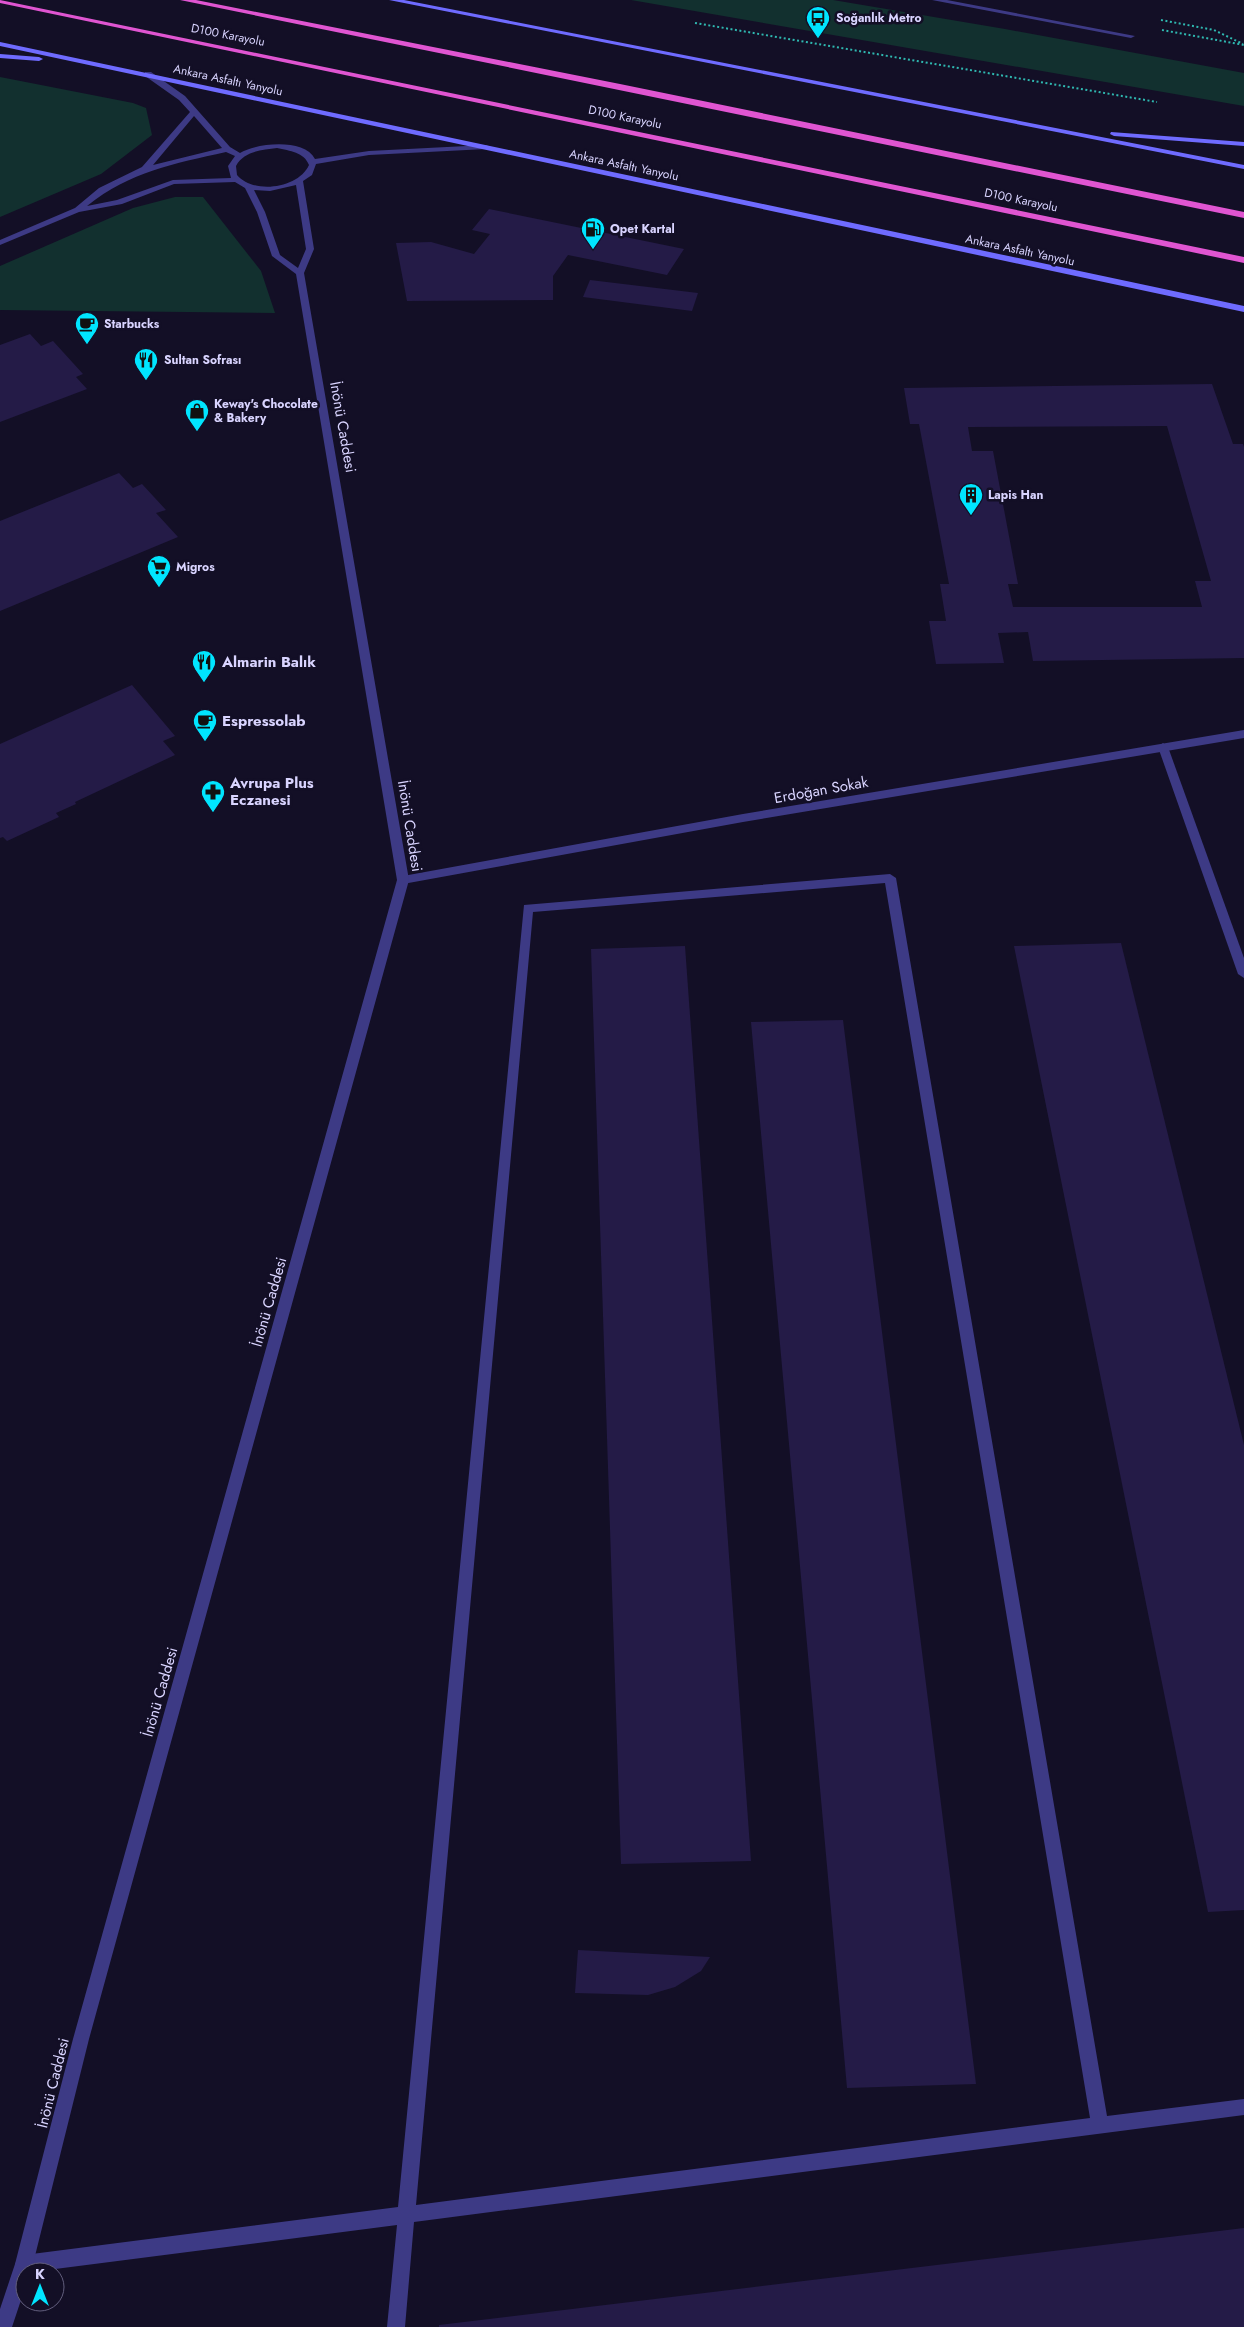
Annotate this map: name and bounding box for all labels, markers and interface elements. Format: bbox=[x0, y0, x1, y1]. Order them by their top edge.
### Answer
bus stop icon: Soğanlık Metro bbox=[805, 5, 831, 39]
place label: Soğanlık Metro bbox=[836, 9, 922, 27]
street label: D100 Karayolu bbox=[190, 19, 266, 51]
street label: Ankara Asfaltı Yanyolu bbox=[172, 60, 284, 100]
street label: D100 Karayolu bbox=[587, 100, 663, 134]
street label: Ankara Asfaltı Yanyolu bbox=[568, 145, 680, 185]
street label: D100 Karayolu bbox=[983, 183, 1059, 217]
fuel station icon: Opet Kartal bbox=[580, 216, 606, 250]
place label: Opet Kartal bbox=[610, 220, 675, 238]
street label: Ankara Asfaltı Yanyolu bbox=[964, 230, 1076, 270]
cafe icon: Starbucks bbox=[74, 311, 100, 345]
place label: Starbucks bbox=[104, 315, 160, 333]
restaurant icon: Sultan Sofrası bbox=[133, 347, 159, 381]
place label: Sultan Sofrası bbox=[164, 351, 241, 369]
street label: İnönü Caddesi bbox=[324, 380, 362, 474]
place label: Keway's Chocolate & Bakery bbox=[214, 395, 318, 427]
shop icon: Keway's Chocolate & Bakery bbox=[184, 398, 210, 432]
building icon: Lapis Han bbox=[958, 482, 984, 516]
place label: Lapis Han bbox=[988, 486, 1043, 504]
supermarket icon: Migros bbox=[146, 554, 172, 588]
place label: Migros bbox=[176, 558, 215, 576]
restaurant icon: Almarin Balık bbox=[191, 649, 217, 683]
place label: Almarin Balık bbox=[221, 651, 316, 673]
cafe icon: Espressolab bbox=[192, 708, 218, 742]
place label: Espressolab bbox=[222, 710, 306, 732]
street label: Erdoğan Sokak bbox=[772, 771, 870, 809]
place label: Avrupa Plus Eczanesi bbox=[229, 772, 314, 811]
pharmacy icon: Avrupa Plus Eczanesi bbox=[200, 779, 226, 813]
street label: İnönü Caddesi bbox=[392, 779, 428, 873]
street label: İnönü Caddesi bbox=[246, 1255, 292, 1349]
street label: İnönü Caddesi bbox=[137, 1645, 183, 1739]
street label: İnönü Caddesi bbox=[31, 2036, 75, 2130]
north arrow bbox=[15, 2262, 65, 2312]
text: K bbox=[35, 2264, 45, 2284]

